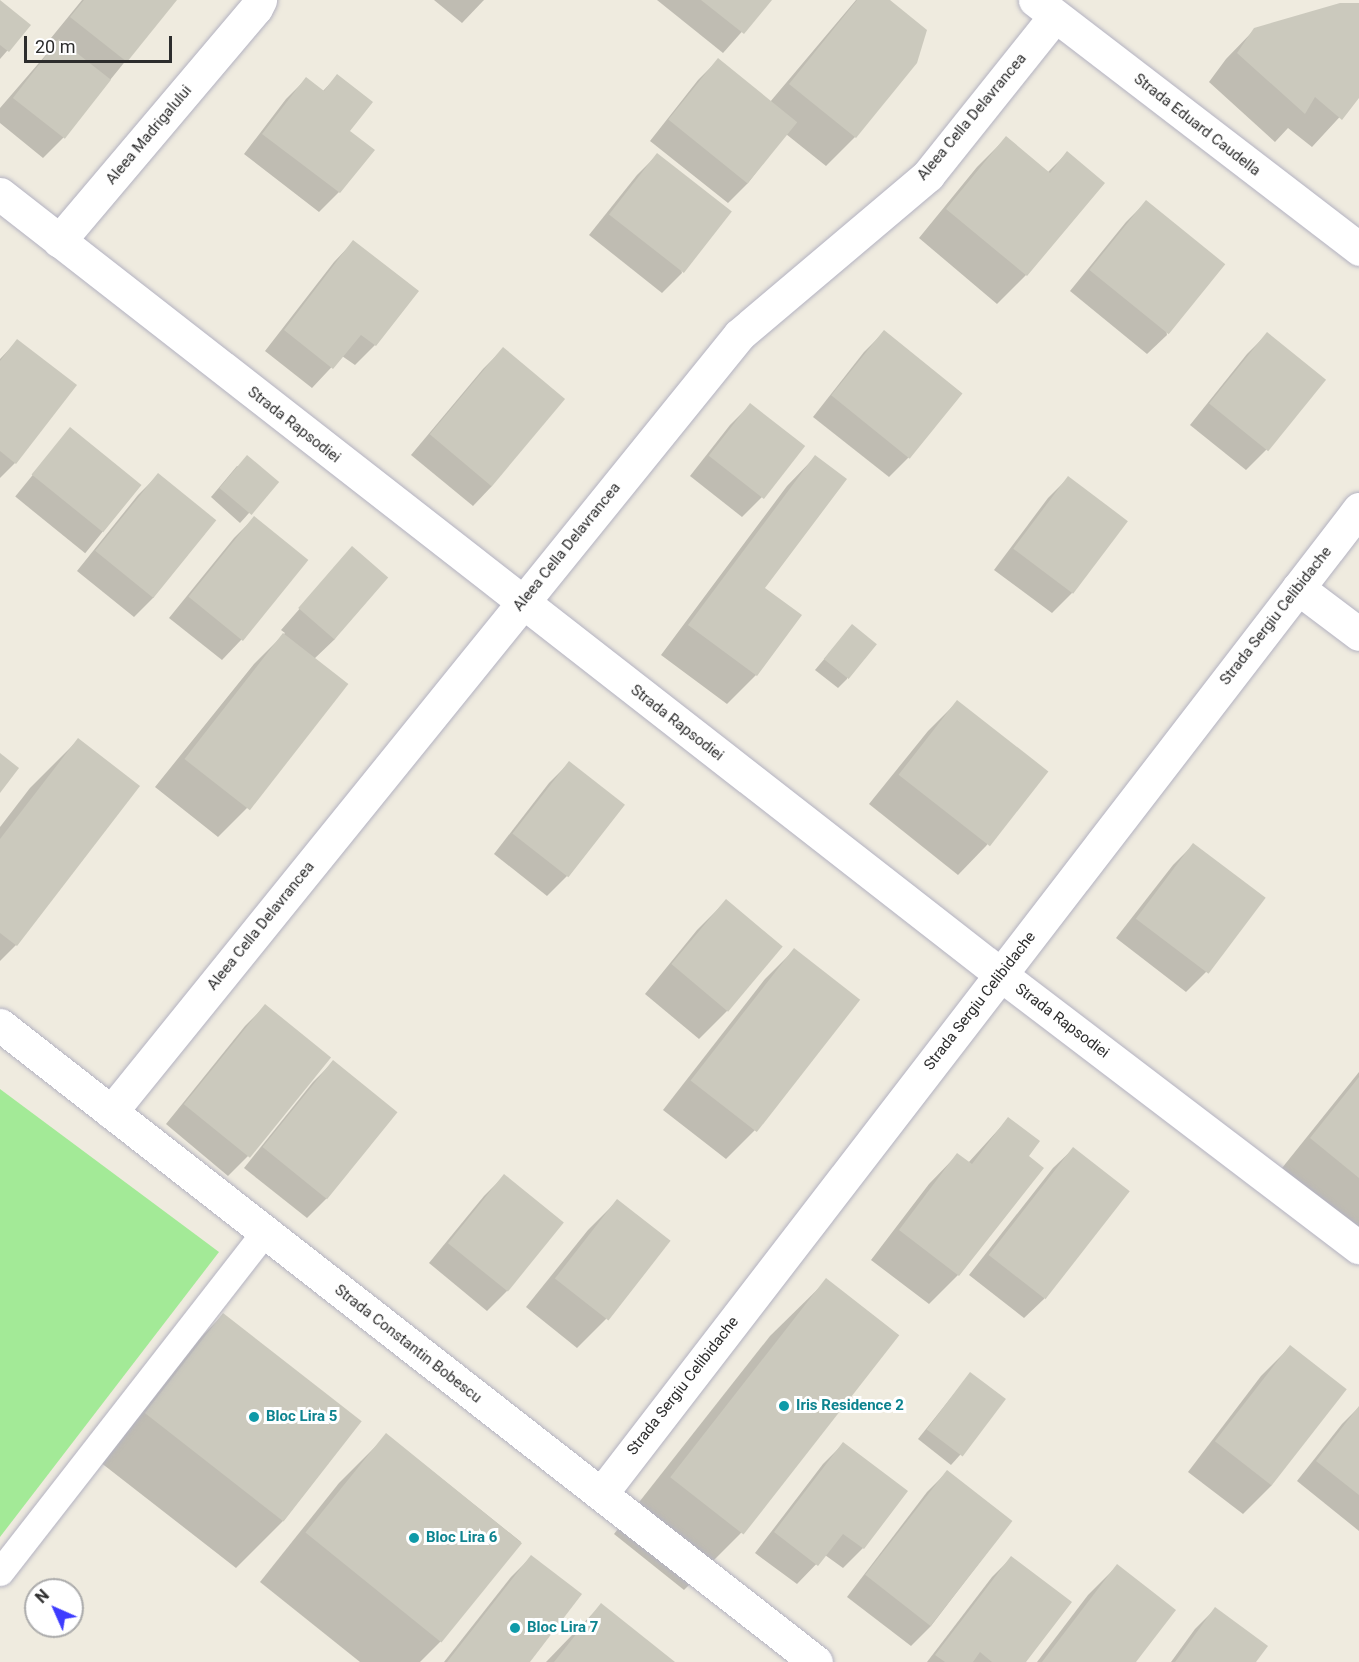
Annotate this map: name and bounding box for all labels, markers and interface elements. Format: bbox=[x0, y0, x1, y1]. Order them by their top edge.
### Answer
scale bar bbox=[27, 24, 176, 62]
text: 20 m bbox=[35, 36, 75, 57]
street label: Aleea Cella Delavrancea bbox=[914, 50, 1030, 184]
street label: Strada Eduard Caudella bbox=[1130, 70, 1264, 180]
street label: Aleea Madrigalului bbox=[102, 82, 196, 188]
street label: Strada Rapsodiei bbox=[244, 383, 344, 467]
street label: Aleea Cella Delavrancea bbox=[510, 479, 624, 615]
street label: Strada Sergiu Celibidache bbox=[1216, 543, 1336, 689]
street label: Strada Rapsodiei bbox=[627, 681, 727, 765]
street label: Aleea Cella Delavrancea bbox=[204, 858, 318, 994]
street label: Strada Sergiu Celibidache bbox=[920, 928, 1040, 1074]
street label: Strada Rapsodiei bbox=[1011, 980, 1113, 1062]
street label: Strada Constantin Bobescu bbox=[331, 1281, 485, 1407]
street label: Strada Sergiu Celibidache bbox=[623, 1313, 743, 1459]
place label: Iris Residence 2 bbox=[796, 1397, 904, 1415]
marker: Iris Residence 2 bbox=[777, 1399, 791, 1413]
place label: Bloc Lira 5 bbox=[266, 1408, 337, 1426]
marker: Bloc Lira 5 bbox=[247, 1410, 261, 1424]
place label: Bloc Lira 6 bbox=[426, 1529, 497, 1547]
marker: Bloc Lira 6 bbox=[407, 1531, 421, 1545]
north arrow bbox=[24, 1578, 84, 1638]
text: N bbox=[32, 1586, 53, 1607]
place label: Bloc Lira 7 bbox=[527, 1619, 598, 1637]
marker: Bloc Lira 7 bbox=[508, 1621, 522, 1635]

